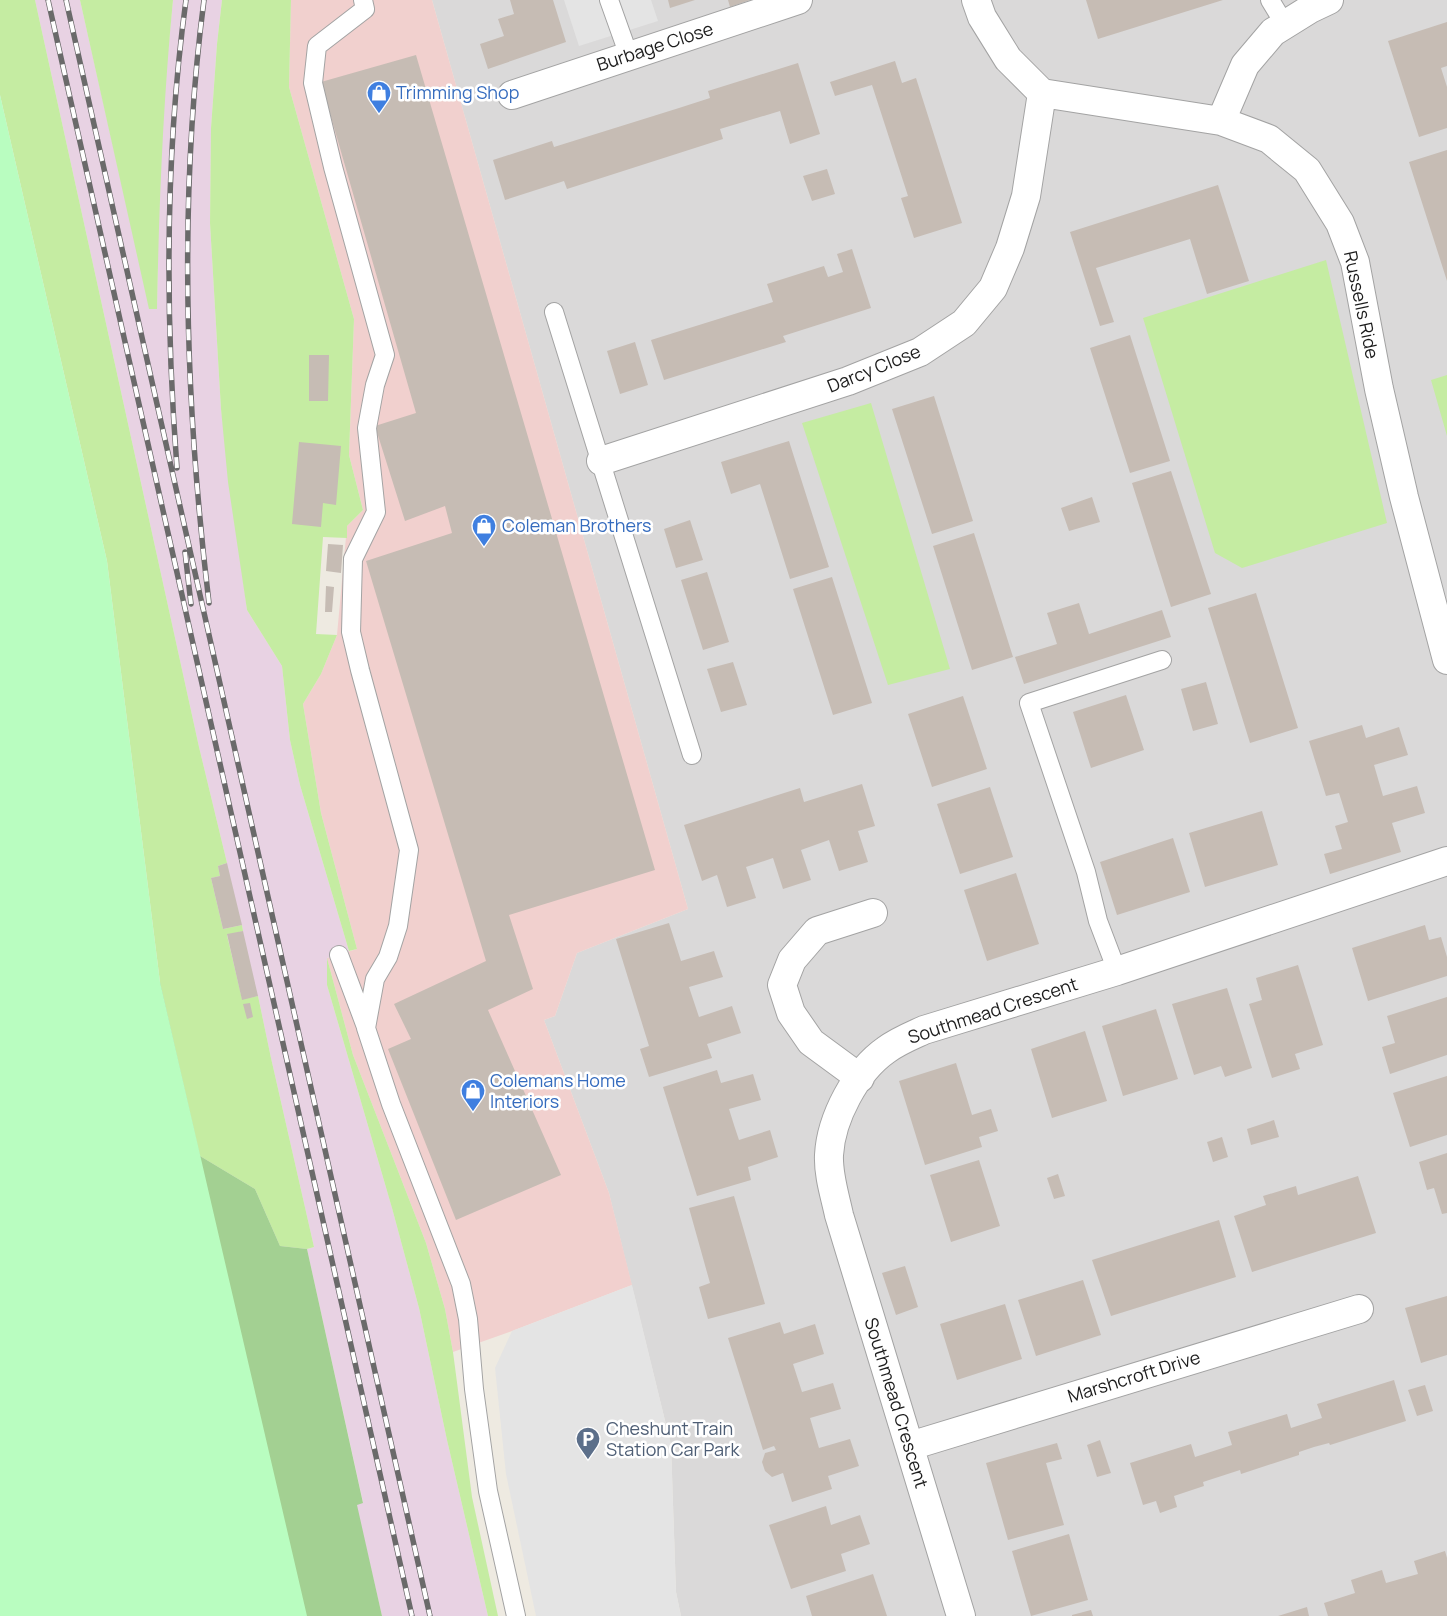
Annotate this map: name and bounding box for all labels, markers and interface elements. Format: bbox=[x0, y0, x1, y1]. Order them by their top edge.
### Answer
street label: Burbage Close bbox=[593, 16, 716, 76]
shop icon: Trimming Shop bbox=[366, 80, 392, 114]
place label: Trimming Shop bbox=[396, 80, 519, 104]
street label: Russells Ride bbox=[1339, 249, 1385, 361]
street label: Darcy Close bbox=[823, 338, 924, 398]
shop icon: Coleman Brothers bbox=[471, 513, 497, 547]
place label: Coleman Brothers bbox=[502, 513, 652, 537]
street label: Southmead Crescent bbox=[905, 971, 1081, 1049]
place label: Colemans Home Interiors bbox=[490, 1068, 626, 1113]
shop icon: Colemans Home Interiors bbox=[460, 1078, 486, 1112]
street label: Southmead Crescent bbox=[860, 1314, 934, 1491]
street label: Marshcroft Drive bbox=[1064, 1344, 1203, 1408]
place label: Cheshunt Train Station Car Park bbox=[606, 1416, 741, 1461]
parking icon: Cheshunt Train Station Car Park bbox=[575, 1426, 601, 1460]

